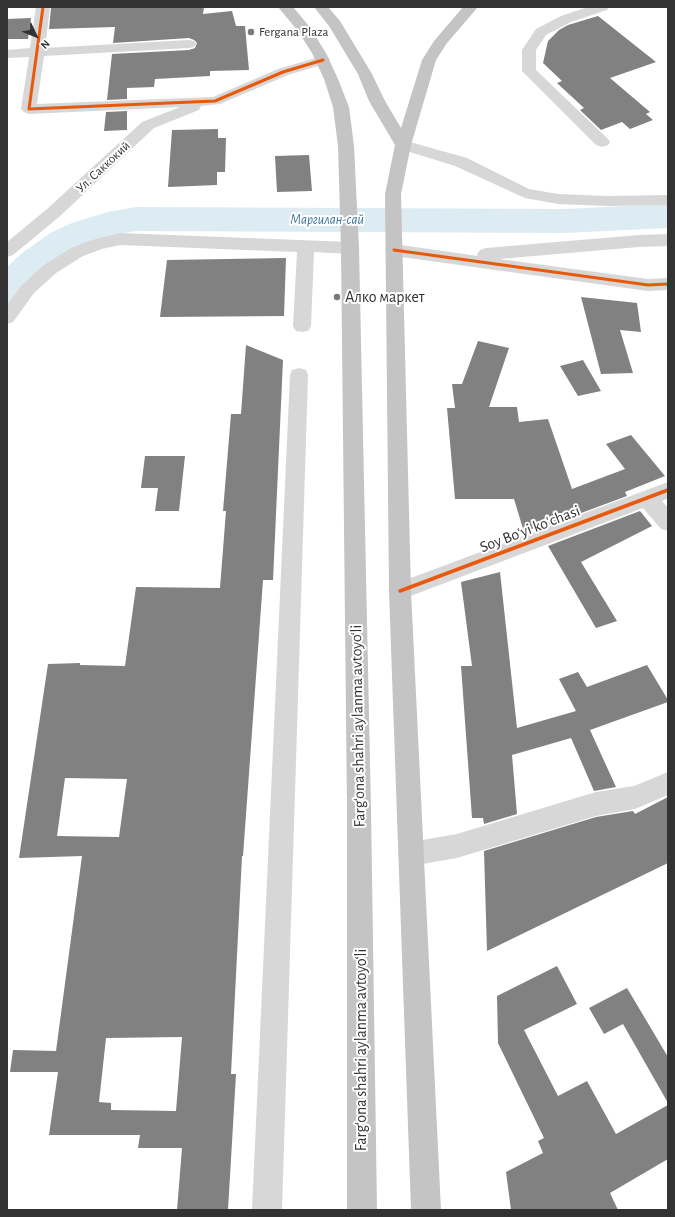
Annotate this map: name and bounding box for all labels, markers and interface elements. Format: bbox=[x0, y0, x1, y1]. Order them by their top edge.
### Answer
north arrow bbox=[16, 16, 56, 56]
place label: Fergana Plaza bbox=[259, 24, 329, 40]
marker: Fergana Plaza bbox=[246, 27, 256, 37]
text: N bbox=[39, 38, 52, 51]
street label: Ул. Саккокий bbox=[73, 138, 133, 196]
water label: Маргилан-сай bbox=[290, 212, 364, 228]
place label: Алко маркет bbox=[345, 287, 425, 307]
marker: Алко маркет bbox=[332, 292, 342, 302]
street label: Soy Boʻyi koʻchasi bbox=[477, 501, 583, 557]
street label: Farg‘ona shahri aylanma avtoyo‘li bbox=[347, 625, 369, 827]
street label: Farg‘ona shahri aylanma avtoyo‘li bbox=[351, 949, 371, 1151]

